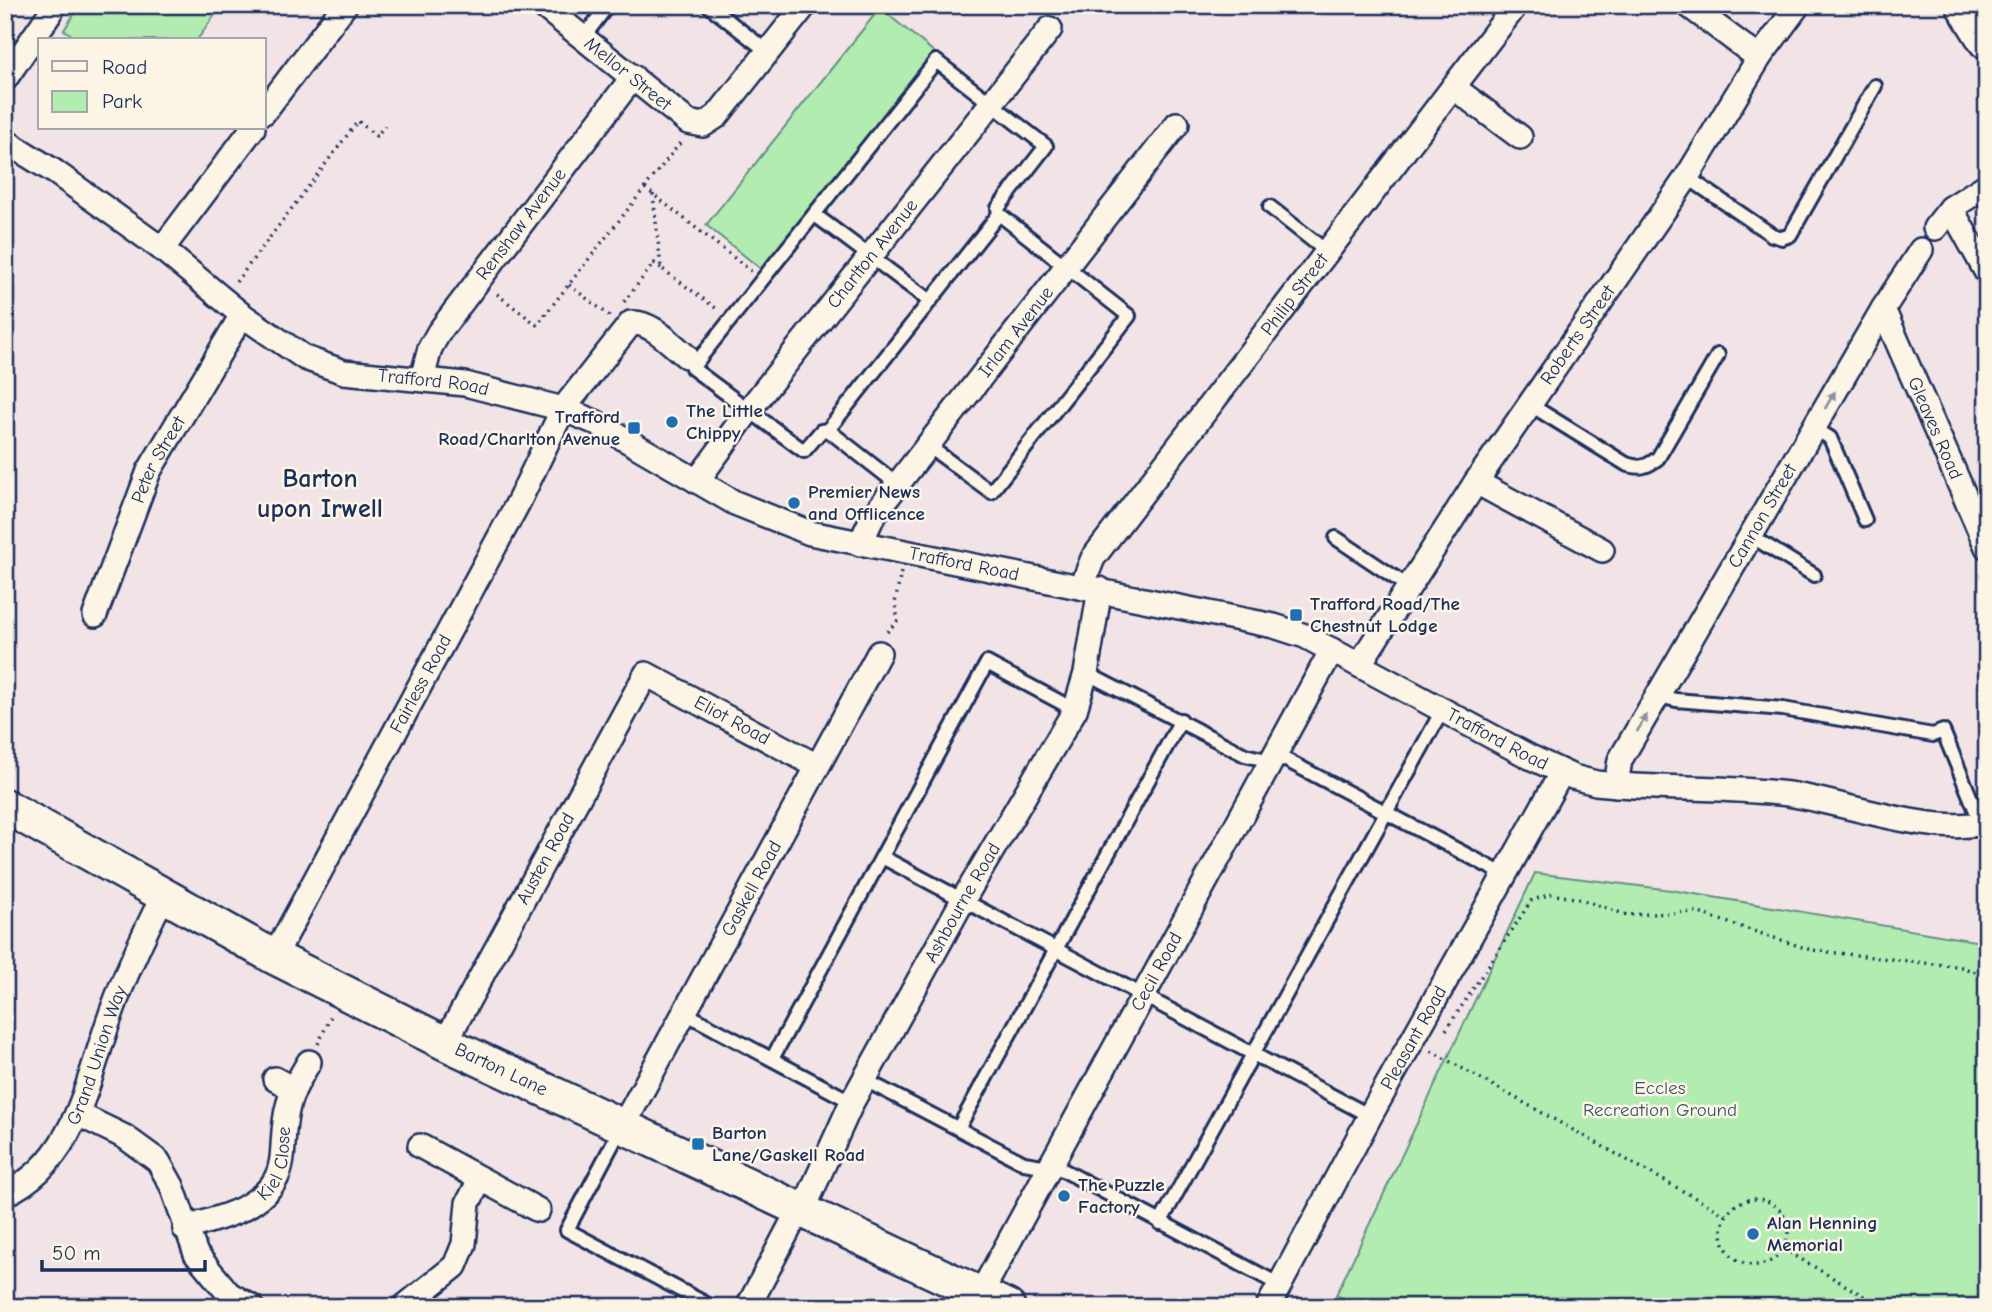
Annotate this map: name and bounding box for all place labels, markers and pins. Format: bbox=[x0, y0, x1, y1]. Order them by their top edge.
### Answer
place label: The Little Chippy bbox=[686, 400, 763, 444]
place label: Trafford Road/Charlton Avenue bbox=[438, 406, 620, 450]
marker: The Little Chippy bbox=[664, 414, 680, 430]
marker: Trafford Road/Charlton Avenue bbox=[626, 420, 642, 436]
place label: Premier News and Offlicence bbox=[808, 481, 925, 525]
marker: Premier News and Offlicence bbox=[786, 495, 802, 511]
place label: Trafford Road/The Chestnut Lodge bbox=[1310, 593, 1460, 637]
marker: Trafford Road/The Chestnut Lodge bbox=[1288, 607, 1304, 623]
place label: Barton Lane/Gaskell Road bbox=[712, 1122, 865, 1166]
marker: Barton Lane/Gaskell Road bbox=[690, 1136, 706, 1152]
place label: The Puzzle Factory bbox=[1078, 1174, 1165, 1218]
marker: The Puzzle Factory bbox=[1056, 1188, 1072, 1204]
place label: Alan Henning Memorial bbox=[1767, 1212, 1878, 1256]
marker: Alan Henning Memorial bbox=[1745, 1226, 1761, 1242]

